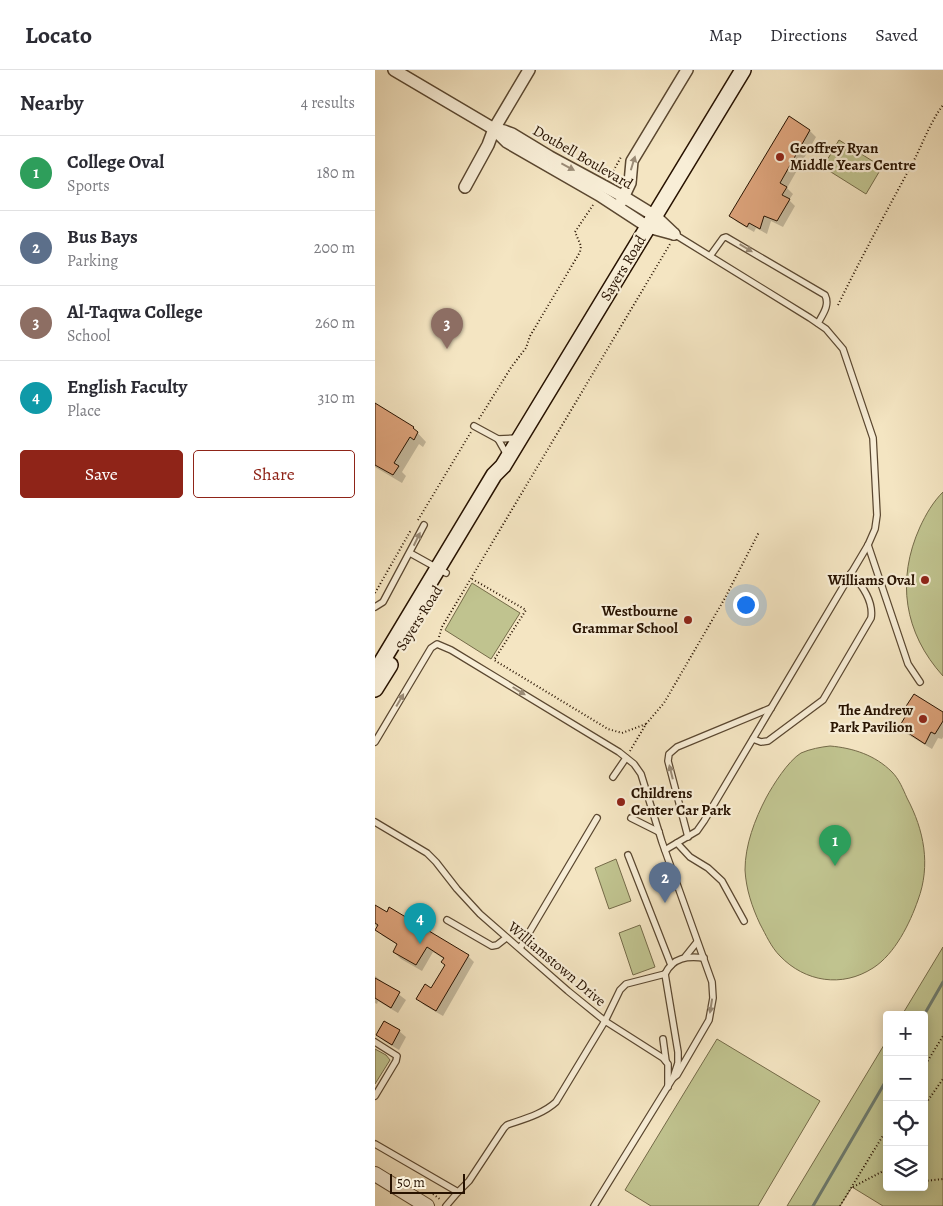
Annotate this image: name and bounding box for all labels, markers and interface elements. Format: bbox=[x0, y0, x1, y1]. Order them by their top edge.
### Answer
text: Locato bbox=[25, 19, 92, 51]
text: Map bbox=[709, 23, 742, 47]
text: Directions bbox=[770, 23, 847, 47]
text: Saved bbox=[875, 23, 918, 47]
text: Nearby bbox=[20, 89, 83, 117]
text: 4 results bbox=[301, 92, 355, 114]
street label: Doubell Boulevard bbox=[529, 120, 638, 194]
place label: Geoffrey Ryan Middle Years Centre bbox=[790, 138, 916, 175]
text: College Oval bbox=[67, 149, 164, 175]
marker: Geoffrey Ryan Middle Years Centre bbox=[774, 151, 786, 163]
one-way arrow bbox=[630, 155, 638, 170]
text: 1 bbox=[33, 162, 39, 184]
text: 180 m bbox=[317, 162, 355, 184]
one-way arrow bbox=[561, 163, 575, 171]
text: Sports bbox=[67, 175, 110, 197]
text: Bus Bays bbox=[67, 224, 138, 250]
street label: Sayers Road bbox=[595, 231, 651, 305]
text: 2 bbox=[32, 237, 40, 259]
text: 200 m bbox=[314, 237, 355, 259]
one-way arrow bbox=[740, 244, 753, 253]
text: Parking bbox=[67, 250, 118, 272]
text: Al-Taqwa College bbox=[67, 299, 203, 325]
pin: 3 bbox=[431, 308, 463, 349]
text: 3 bbox=[33, 312, 39, 334]
text: 260 m bbox=[315, 312, 355, 334]
text: School bbox=[67, 325, 110, 347]
text: English Faculty bbox=[67, 374, 187, 400]
text: 4 bbox=[32, 387, 40, 409]
text: 310 m bbox=[318, 387, 355, 409]
text: Place bbox=[67, 400, 101, 422]
button: Save bbox=[20, 450, 183, 498]
button: Share bbox=[193, 450, 355, 498]
one-way arrow bbox=[413, 532, 421, 546]
place label: Williams Oval bbox=[827, 570, 915, 590]
marker: Williams Oval bbox=[919, 574, 931, 586]
street label: Sayers Road bbox=[391, 581, 447, 654]
your location bbox=[733, 592, 759, 618]
place label: Westbourne Grammar School bbox=[572, 601, 678, 638]
marker: Westbourne Grammar School bbox=[682, 614, 694, 626]
one-way arrow bbox=[512, 687, 525, 696]
one-way arrow bbox=[396, 693, 404, 708]
place label: The Andrew Park Pavilion bbox=[830, 700, 914, 737]
marker: The Andrew Park Pavilion bbox=[917, 713, 929, 725]
one-way arrow bbox=[667, 765, 675, 780]
place label: Childrens Center Car Park bbox=[631, 783, 731, 820]
marker: Childrens Center Car Park bbox=[615, 796, 627, 808]
pin: 1 bbox=[819, 825, 851, 866]
pin: 2 bbox=[649, 862, 681, 903]
pin: 4 bbox=[404, 903, 436, 944]
street label: Williamstown Drive bbox=[503, 916, 610, 1011]
one-way arrow bbox=[707, 998, 715, 1014]
map controls bbox=[883, 1011, 928, 1191]
button: + bbox=[883, 1011, 928, 1056]
button: − bbox=[883, 1056, 928, 1101]
button: locate bbox=[883, 1101, 928, 1146]
button: layers bbox=[883, 1146, 928, 1191]
scale bar bbox=[390, 1171, 465, 1194]
text: 50 m bbox=[397, 1173, 425, 1192]

